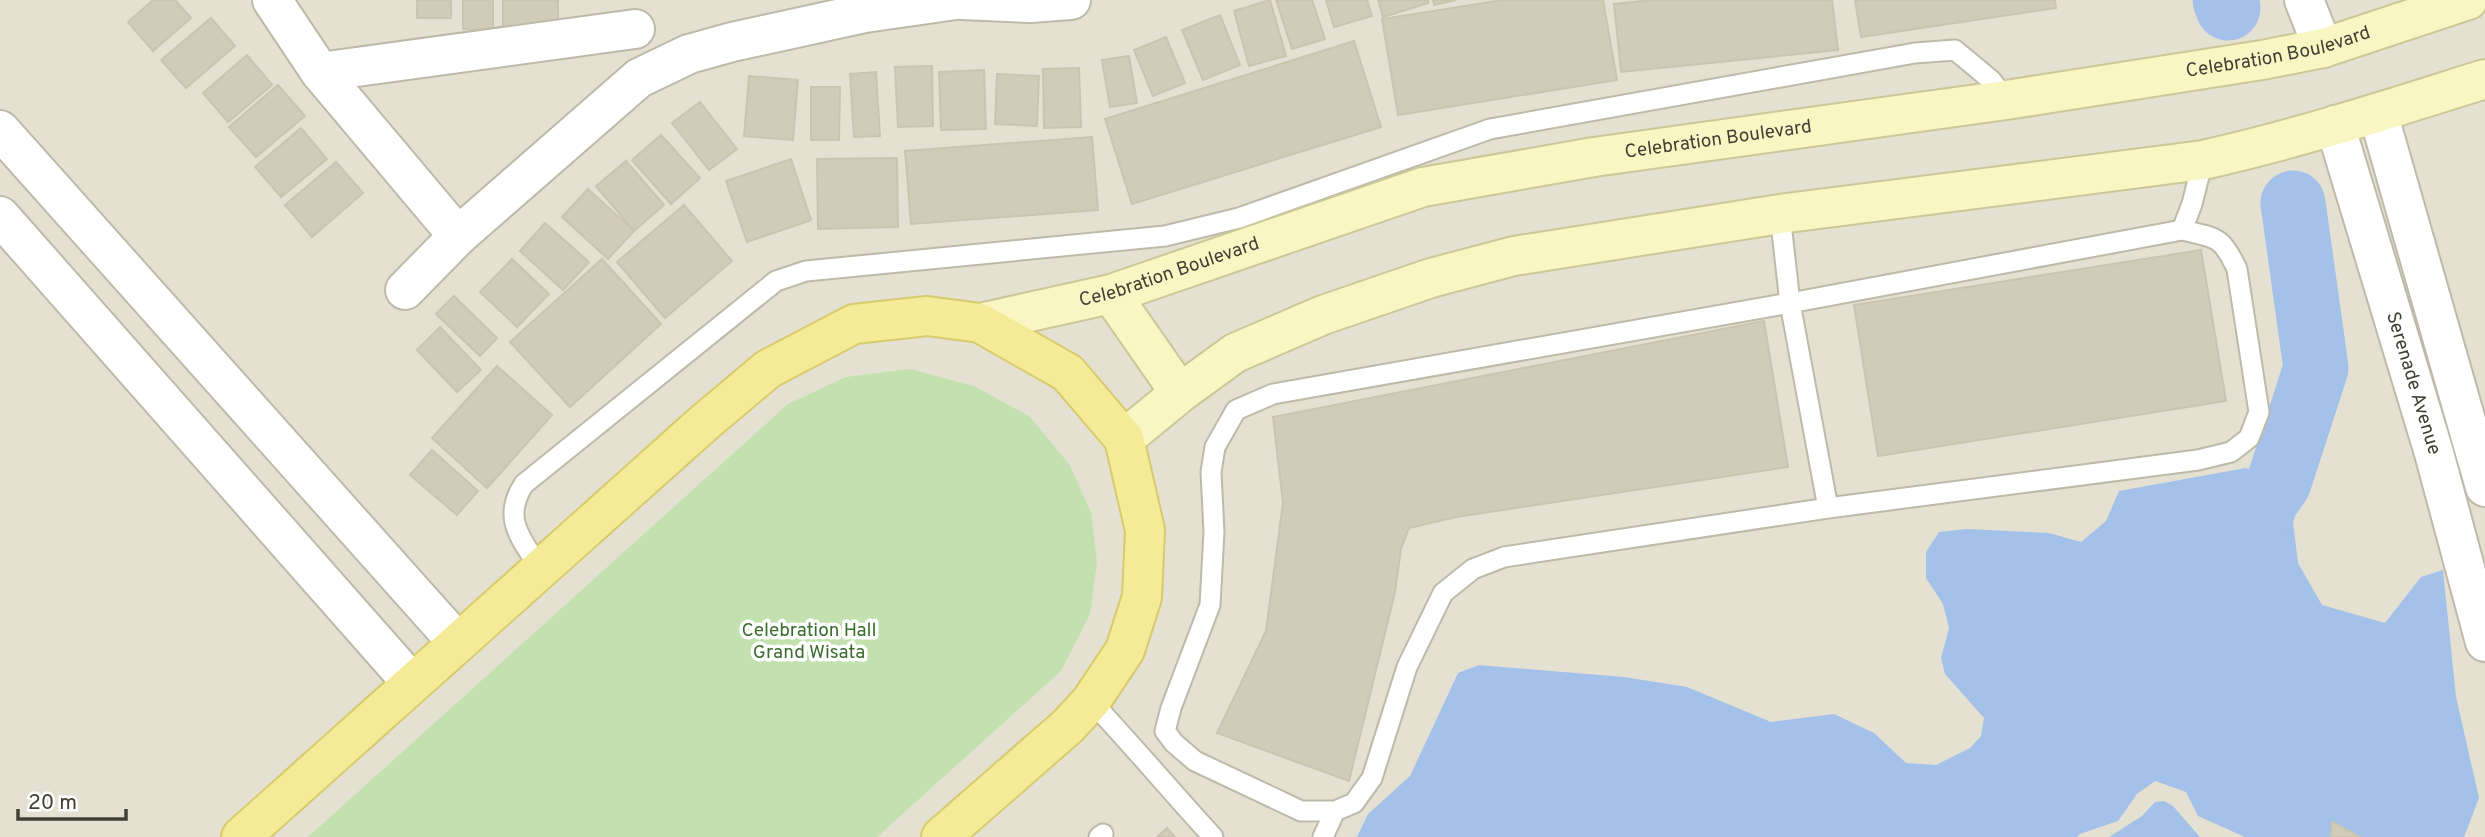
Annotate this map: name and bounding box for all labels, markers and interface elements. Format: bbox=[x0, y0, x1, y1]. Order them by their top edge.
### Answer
street label: Celebration Boulevard bbox=[2184, 21, 2374, 84]
street label: Celebration Boulevard bbox=[1623, 115, 1813, 165]
street label: Celebration Boulevard bbox=[1077, 232, 1263, 313]
street label: Serenade Avenue bbox=[2380, 309, 2446, 458]
park label: Celebration Hall Grand Wisata bbox=[741, 619, 877, 665]
scale bar bbox=[18, 778, 126, 822]
text: 20 m bbox=[28, 790, 77, 817]

